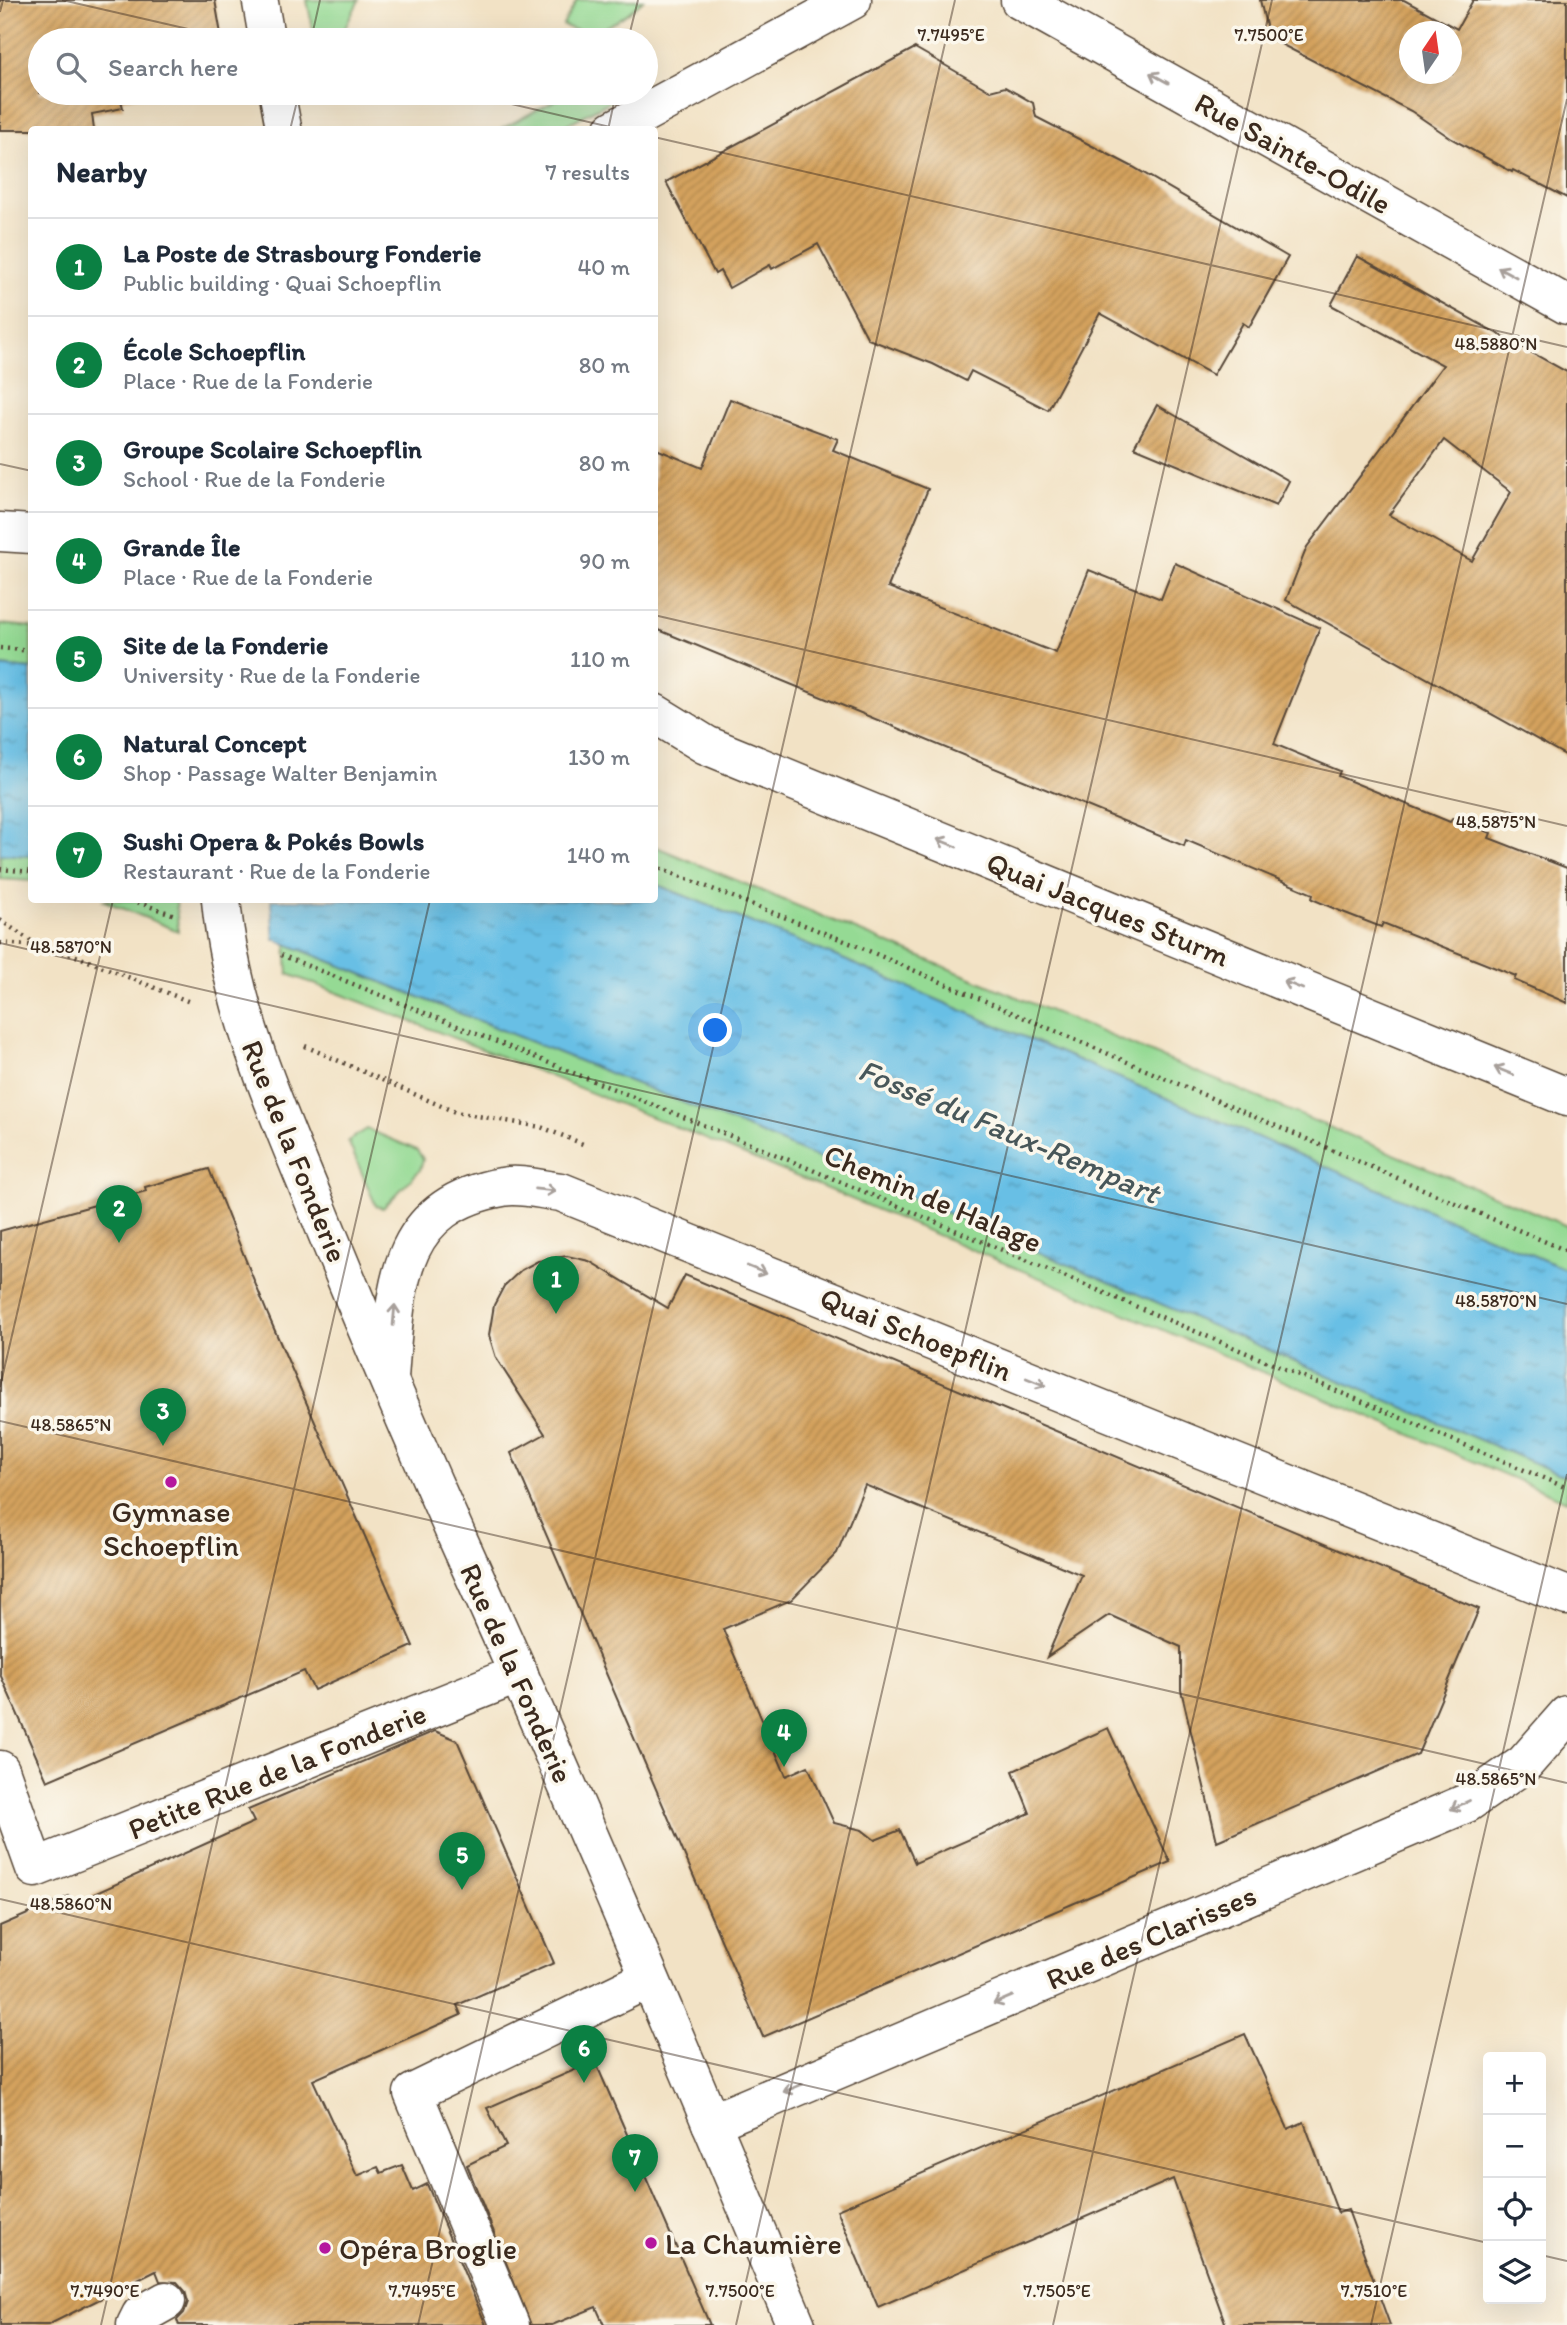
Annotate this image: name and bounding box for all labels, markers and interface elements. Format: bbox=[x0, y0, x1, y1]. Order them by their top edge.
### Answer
north arrow bbox=[1399, 21, 1462, 84]
text: 7.7495°E bbox=[917, 24, 985, 46]
text: 7.7500°E bbox=[1234, 24, 1304, 46]
search box bbox=[28, 28, 658, 105]
icon: search bbox=[52, 48, 90, 86]
text: Search here bbox=[108, 51, 238, 83]
one-way arrow bbox=[1149, 71, 1170, 84]
street label: Rue Sainte-Odile bbox=[1188, 84, 1398, 222]
text: Nearby bbox=[56, 153, 147, 190]
text: 7 results bbox=[545, 158, 630, 186]
text: La Poste de Strasbourg Fonderie bbox=[123, 237, 481, 269]
text: 1 bbox=[74, 253, 84, 281]
text: 40 m bbox=[577, 253, 630, 281]
one-way arrow bbox=[1498, 265, 1518, 279]
text: Public building · Quai Schoepflin bbox=[123, 269, 441, 297]
text: 48.5880°N bbox=[1455, 333, 1537, 355]
text: École Schoepflin bbox=[123, 335, 305, 367]
text: 2 bbox=[73, 351, 85, 379]
text: 80 m bbox=[579, 351, 630, 379]
text: Place · Rue de la Fonderie bbox=[123, 367, 373, 395]
text: Groupe Scolaire Schoepflin bbox=[123, 433, 422, 465]
text: 3 bbox=[73, 449, 85, 477]
text: 80 m bbox=[579, 449, 630, 477]
text: School · Rue de la Fonderie bbox=[123, 465, 385, 493]
text: Grande Île bbox=[123, 531, 241, 563]
text: 4 bbox=[72, 547, 86, 575]
text: 90 m bbox=[579, 547, 630, 575]
text: Place · Rue de la Fonderie bbox=[123, 563, 373, 591]
text: Site de la Fonderie bbox=[123, 629, 328, 661]
text: 5 bbox=[73, 645, 85, 673]
text: 110 m bbox=[570, 645, 630, 673]
text: University · Rue de la Fonderie bbox=[123, 661, 420, 689]
text: Natural Concept bbox=[123, 727, 307, 759]
text: 6 bbox=[73, 743, 85, 771]
text: 130 m bbox=[568, 743, 630, 771]
text: Shop · Passage Walter Benjamin bbox=[123, 759, 438, 787]
text: 48.5875°N bbox=[1456, 811, 1536, 833]
text: Sushi Opera & Pokés Bowls bbox=[123, 825, 424, 857]
one-way arrow bbox=[936, 836, 958, 849]
text: 7 bbox=[73, 841, 85, 869]
text: 140 m bbox=[567, 841, 630, 869]
street label: Quai Jacques Sturm bbox=[981, 843, 1235, 975]
text: Restaurant · Rue de la Fonderie bbox=[123, 857, 430, 885]
text: 48.5870°N bbox=[30, 936, 112, 958]
one-way arrow bbox=[1283, 978, 1305, 991]
your location bbox=[698, 1013, 732, 1047]
street label: Rue de la Fonderie bbox=[234, 1035, 356, 1267]
water label: Fossé du Faux-Rempart bbox=[853, 1050, 1168, 1213]
one-way arrow bbox=[1493, 1064, 1515, 1077]
street label: Chemin de Halage bbox=[819, 1136, 1047, 1260]
one-way arrow bbox=[533, 1184, 556, 1197]
pin: 2 bbox=[96, 1185, 142, 1243]
pin: 1 bbox=[533, 1256, 579, 1314]
one-way arrow bbox=[746, 1265, 767, 1278]
street label: Quai Schoepflin bbox=[815, 1279, 1017, 1389]
text: 48.5870°N bbox=[1455, 1290, 1537, 1312]
one-way arrow bbox=[388, 1305, 401, 1327]
one-way arrow bbox=[1025, 1377, 1047, 1390]
pin: 3 bbox=[140, 1388, 186, 1446]
text: 48.5865°N bbox=[31, 1414, 111, 1436]
marker: Gymnase Schoepflin bbox=[163, 1474, 179, 1490]
place label: Gymnase Schoepflin bbox=[103, 1493, 239, 1564]
street label: Rue de la Fonderie bbox=[452, 1558, 582, 1788]
street label: Petite Rue de la Fonderie bbox=[123, 1694, 431, 1848]
pin: 4 bbox=[761, 1709, 807, 1767]
text: 48.5865°N bbox=[1456, 1768, 1536, 1790]
one-way arrow bbox=[1450, 1799, 1471, 1812]
pin: 5 bbox=[439, 1832, 485, 1890]
street label: Rue des Clarisses bbox=[1040, 1876, 1262, 1998]
text: 48.5860°N bbox=[30, 1893, 112, 1915]
one-way arrow bbox=[992, 1994, 1014, 2007]
pin: 6 bbox=[561, 2025, 607, 2083]
map controls bbox=[1483, 2052, 1546, 2304]
button: + bbox=[1483, 2052, 1546, 2115]
one-way arrow bbox=[783, 2083, 804, 2096]
button: − bbox=[1483, 2115, 1546, 2178]
pin: 7 bbox=[612, 2134, 658, 2192]
button: locate bbox=[1483, 2178, 1546, 2241]
place label: La Chaumière bbox=[665, 2225, 842, 2262]
place label: Opéra Broglie bbox=[339, 2230, 517, 2267]
marker: La Chaumière bbox=[643, 2235, 659, 2251]
marker: Opéra Broglie bbox=[317, 2240, 333, 2256]
button: layers bbox=[1483, 2241, 1546, 2304]
text: 7.7490°E bbox=[71, 2280, 139, 2302]
text: 7.7495°E bbox=[388, 2280, 456, 2302]
text: 7.7500°E bbox=[705, 2280, 775, 2302]
text: 7.7505°E bbox=[1023, 2280, 1091, 2302]
text: 7.7510°E bbox=[1341, 2280, 1407, 2302]

